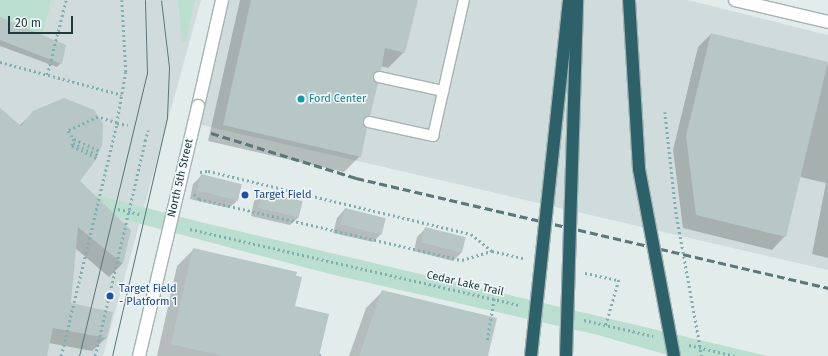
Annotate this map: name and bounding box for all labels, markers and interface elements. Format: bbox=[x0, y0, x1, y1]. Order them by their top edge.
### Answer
scale bar bbox=[10, 8, 75, 34]
text: 20 m bbox=[15, 16, 41, 30]
place label: Ford Center bbox=[309, 92, 366, 106]
marker: Ford Center bbox=[296, 94, 306, 104]
street label: North 5th Street bbox=[166, 137, 196, 219]
place label: Target Field bbox=[254, 188, 311, 202]
marker: Target Field bbox=[239, 189, 251, 201]
street label: Cedar Lake Trail bbox=[425, 269, 505, 299]
place label: Target Field - Platform 1 bbox=[119, 283, 177, 309]
marker: Target Field - Platform 1 bbox=[104, 290, 116, 302]

